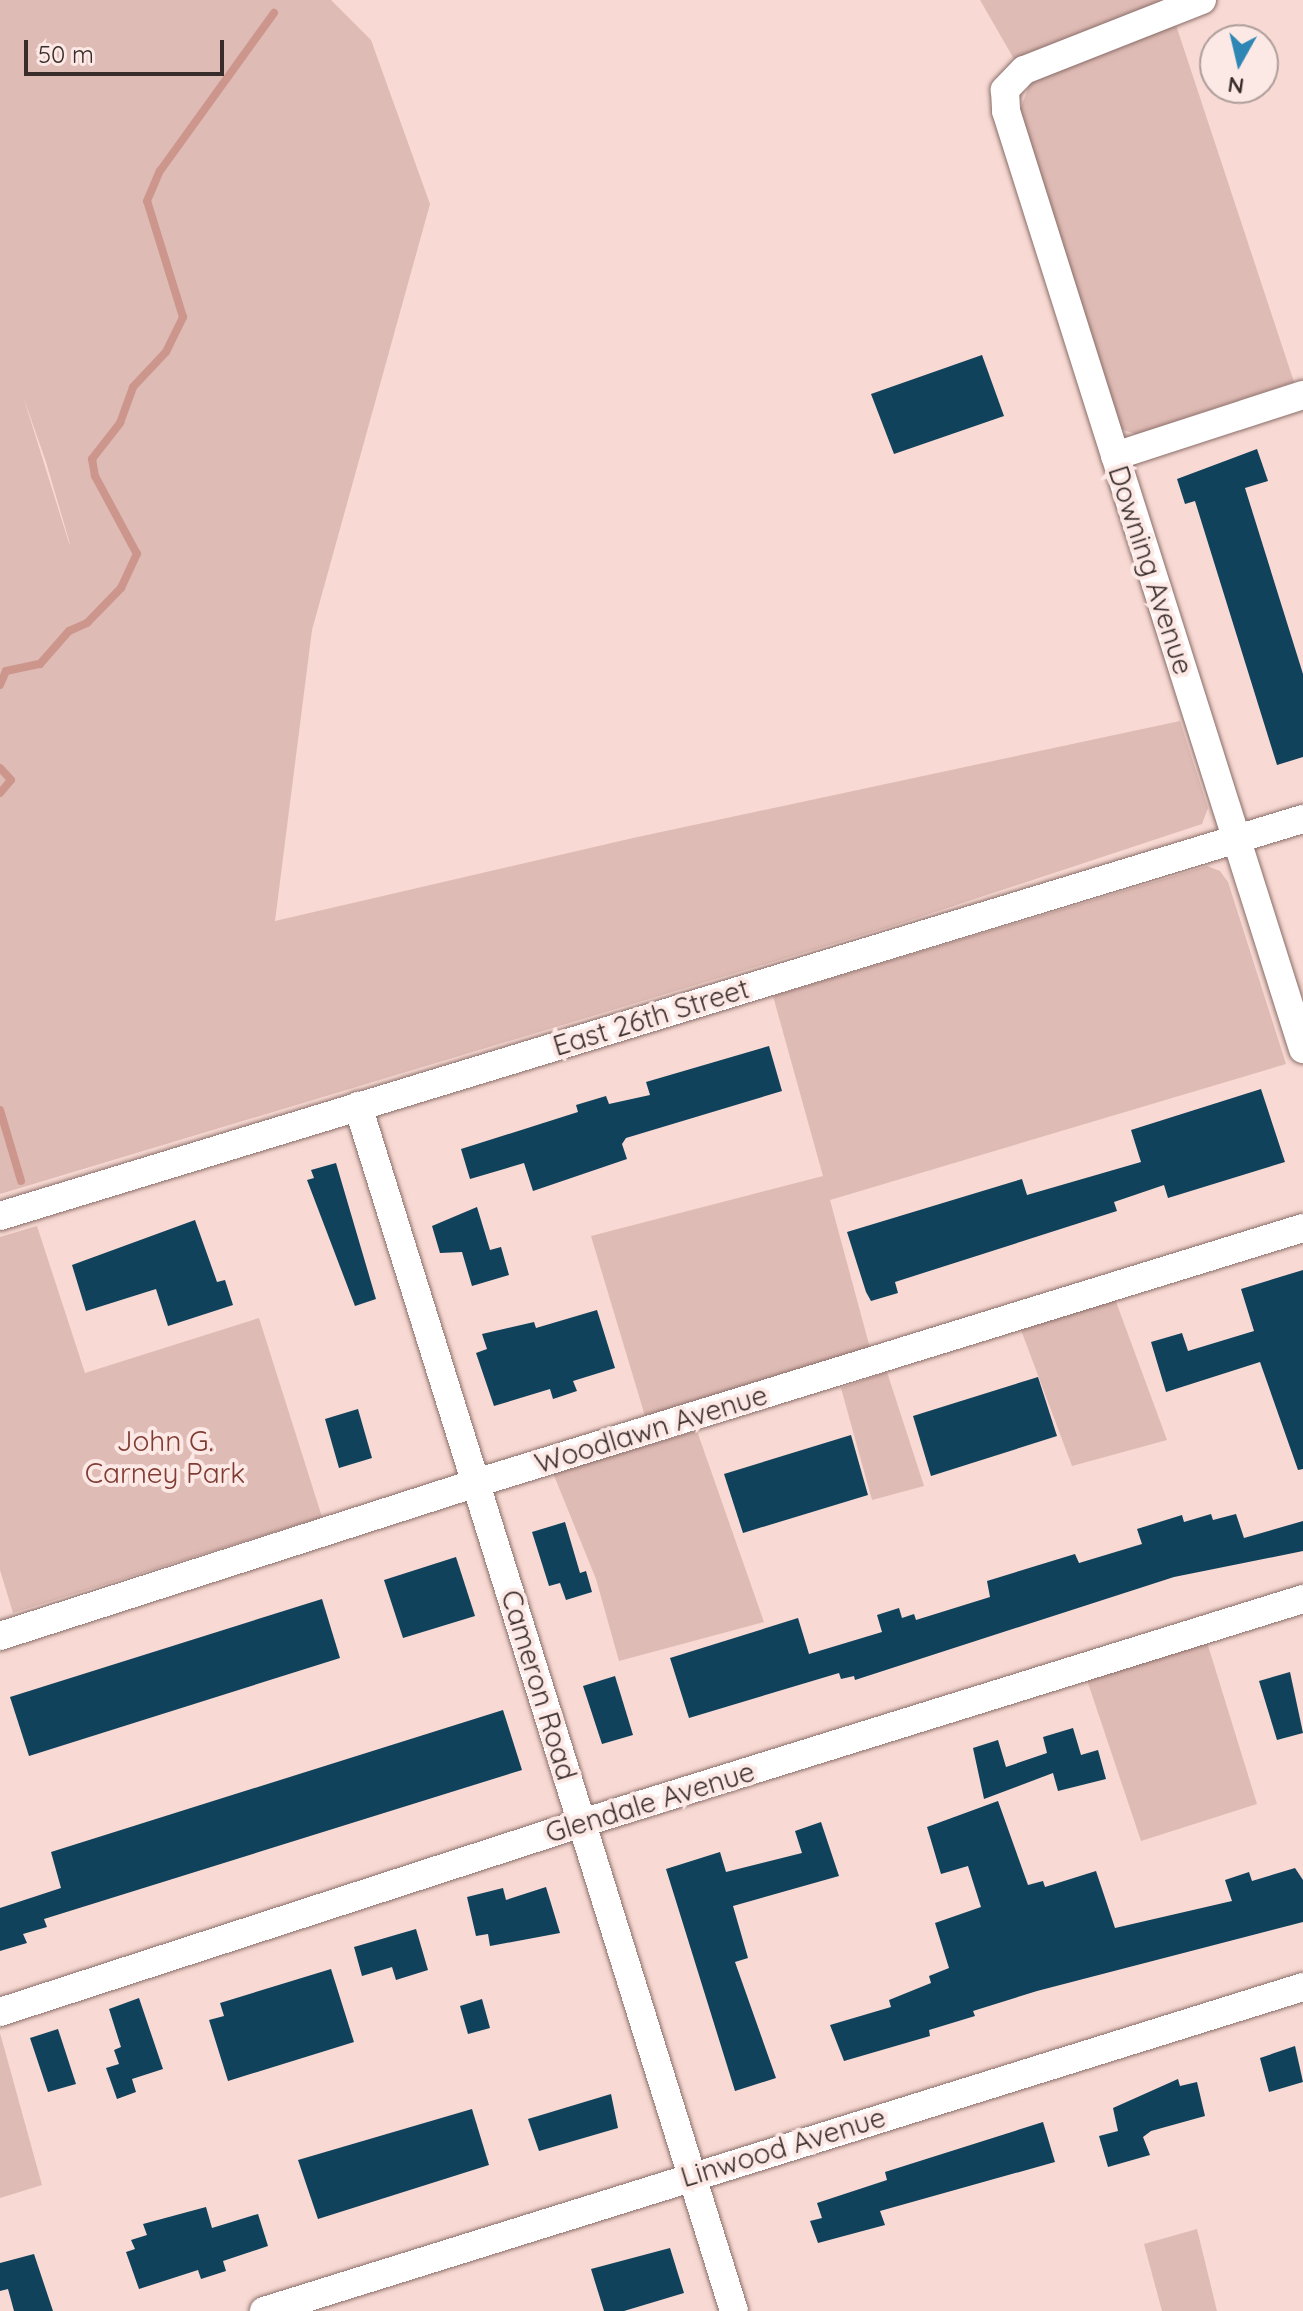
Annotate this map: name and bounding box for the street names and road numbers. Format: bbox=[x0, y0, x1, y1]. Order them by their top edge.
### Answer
street label: Downing Avenue bbox=[1101, 461, 1201, 679]
street label: East 26th Street bbox=[549, 971, 753, 1063]
street label: Woodlawn Avenue bbox=[531, 1378, 771, 1480]
street label: Cameron Road bbox=[494, 1586, 584, 1784]
street label: Glendale Avenue bbox=[541, 1754, 759, 1850]
street label: Linwood Avenue bbox=[677, 2100, 889, 2194]

